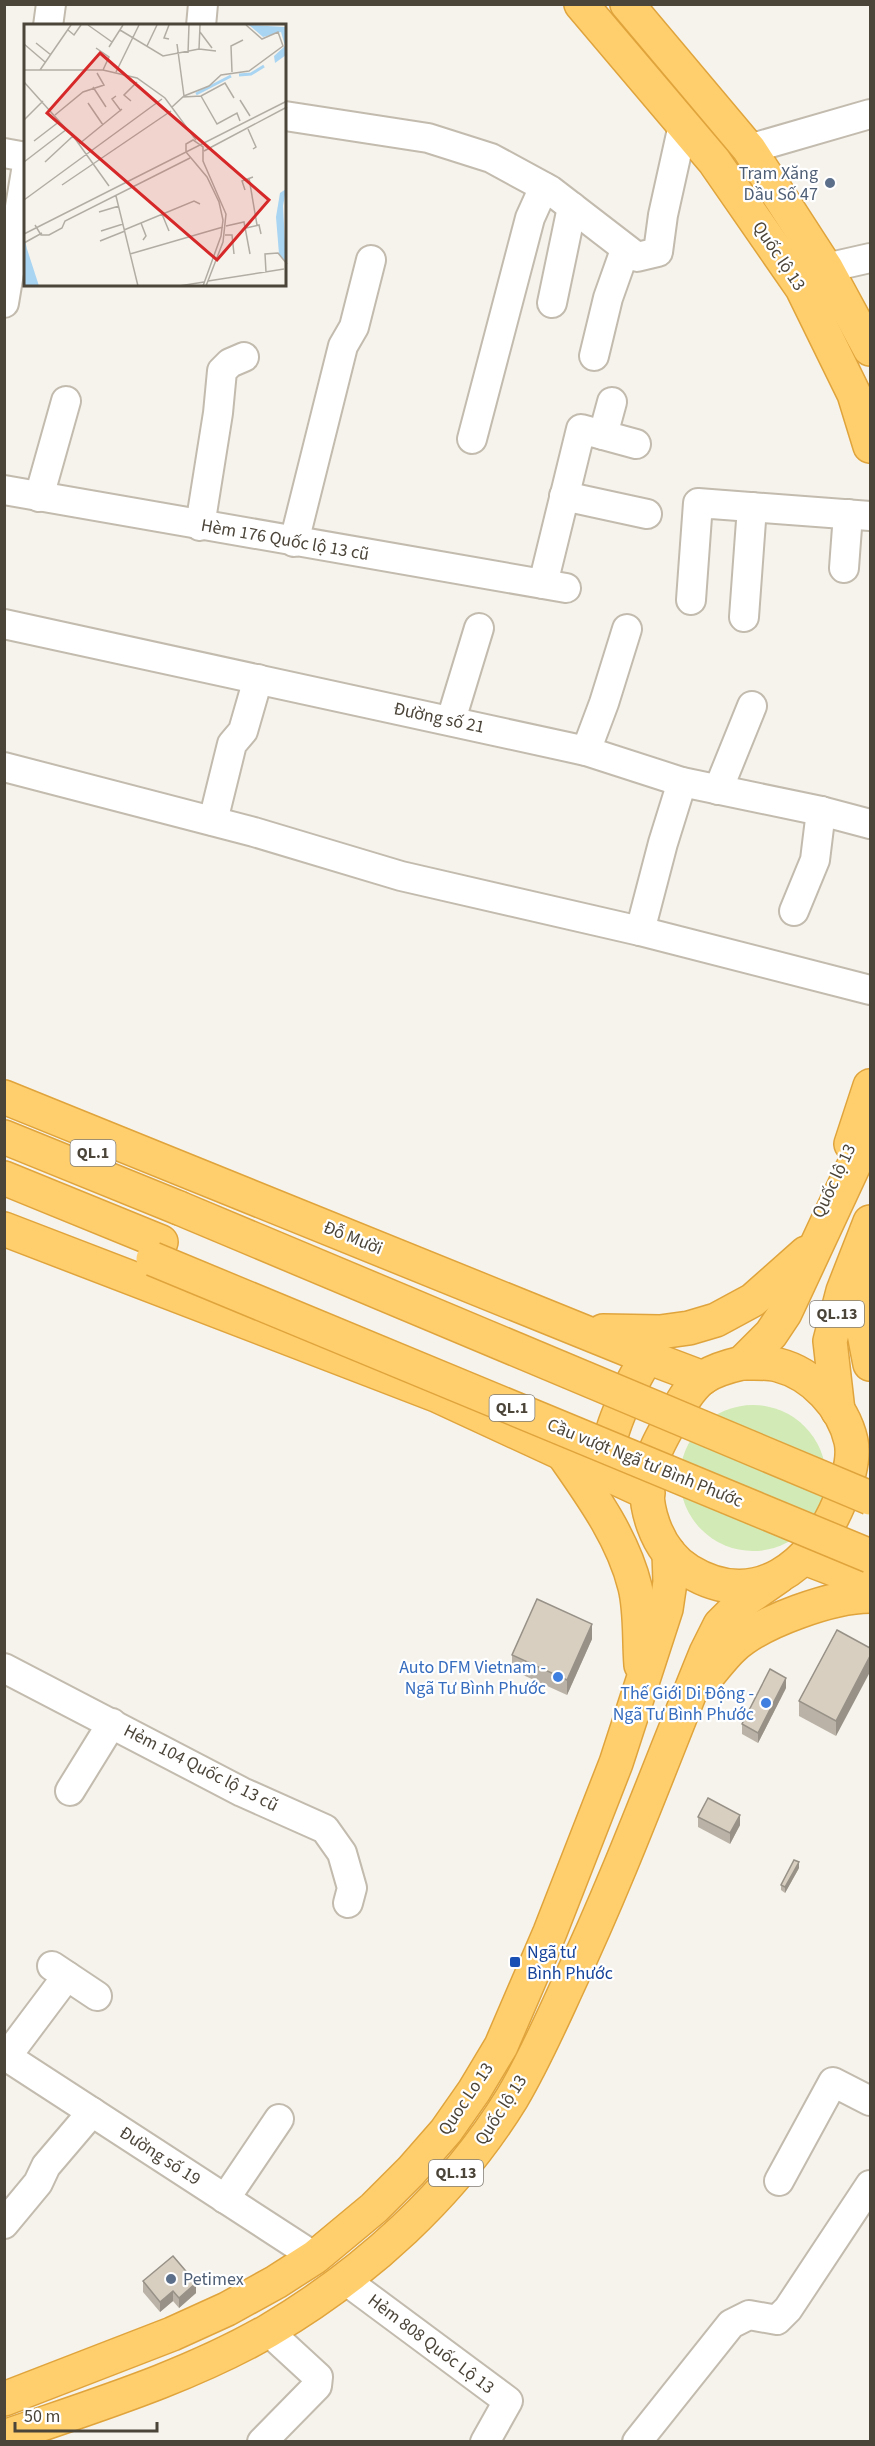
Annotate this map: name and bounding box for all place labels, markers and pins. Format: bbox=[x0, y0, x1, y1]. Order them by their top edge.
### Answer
place label: Trạm Xăng Dầu Số 47 bbox=[739, 161, 818, 207]
marker: Trạm Xăng Dầu Số 47 bbox=[823, 176, 837, 190]
place label: Auto DFM Vietnam - Ngã Tư Bình Phước bbox=[399, 1655, 546, 1701]
marker: Auto DFM Vietnam - Ngã Tư Bình Phước bbox=[551, 1670, 565, 1684]
place label: Thế Giới Di Động - Ngã Tư Bình Phước bbox=[613, 1681, 754, 1727]
marker: Thế Giới Di Động - Ngã Tư Bình Phước bbox=[759, 1696, 773, 1710]
place label: Ngã tư Bình Phước bbox=[527, 1940, 613, 1986]
marker: Ngã tư Bình Phước bbox=[508, 1955, 522, 1969]
place label: Petimex bbox=[183, 2267, 244, 2292]
marker: Petimex bbox=[164, 2272, 178, 2286]

